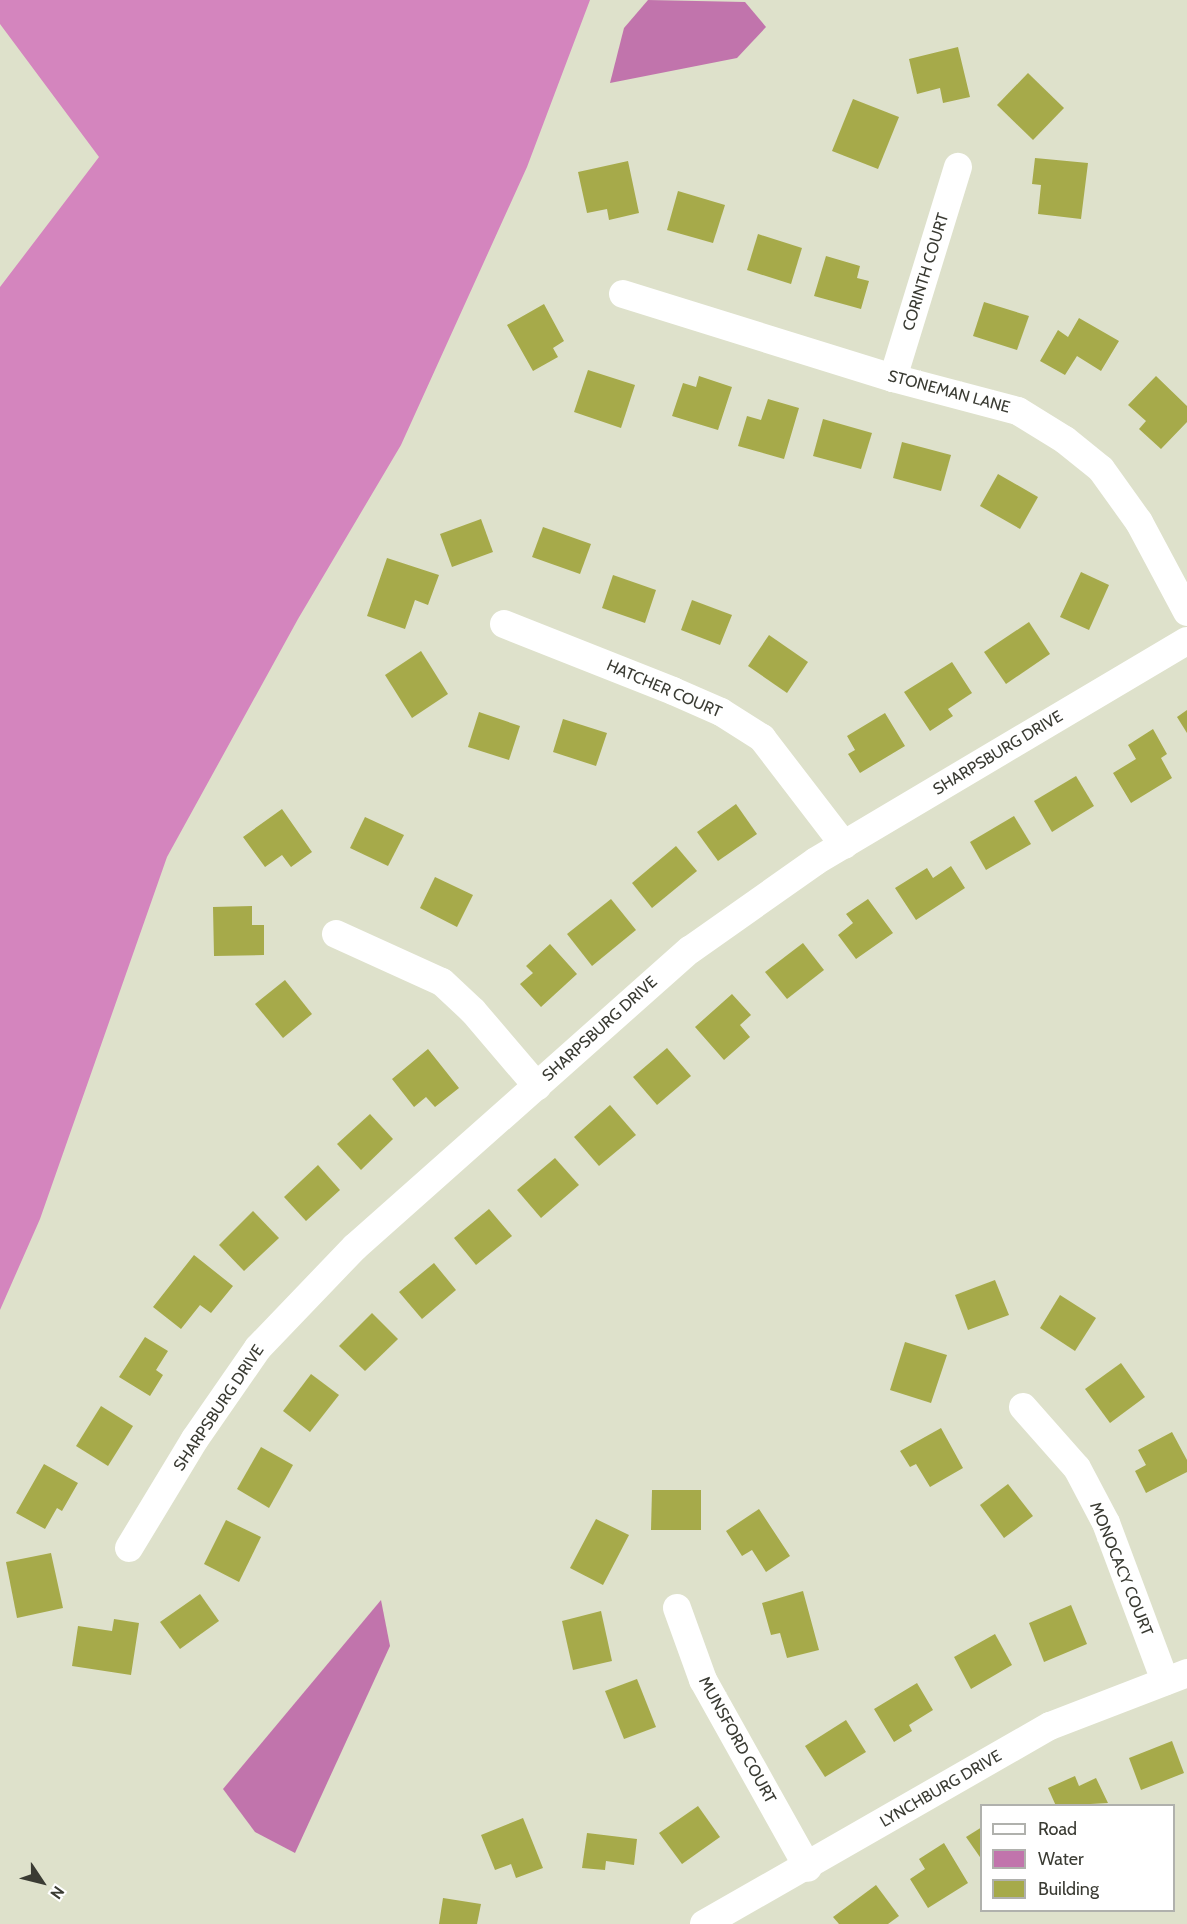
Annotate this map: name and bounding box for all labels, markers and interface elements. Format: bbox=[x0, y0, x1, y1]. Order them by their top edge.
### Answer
street label: CORINTH COURT bbox=[899, 211, 953, 333]
street label: STONEMAN LANE bbox=[886, 366, 1012, 418]
street label: HATCHER COURT bbox=[604, 656, 724, 722]
street label: SHARPSBURG DRIVE bbox=[930, 707, 1066, 799]
street label: SHARPSBURG DRIVE bbox=[539, 972, 661, 1086]
street label: SHARPSBURG DRIVE bbox=[170, 1341, 268, 1475]
street label: MONOCACY COURT bbox=[1085, 1499, 1157, 1639]
street label: MUNSFORD COURT bbox=[694, 1673, 780, 1807]
street label: LYNCHBURG DRIVE bbox=[877, 1746, 1005, 1832]
legend bbox=[980, 1804, 1175, 1912]
text: Road bbox=[1038, 1818, 1077, 1840]
text: Water bbox=[1038, 1848, 1084, 1870]
north arrow bbox=[12, 1852, 72, 1912]
text: Building bbox=[1038, 1878, 1099, 1900]
text: N bbox=[46, 1883, 68, 1903]

